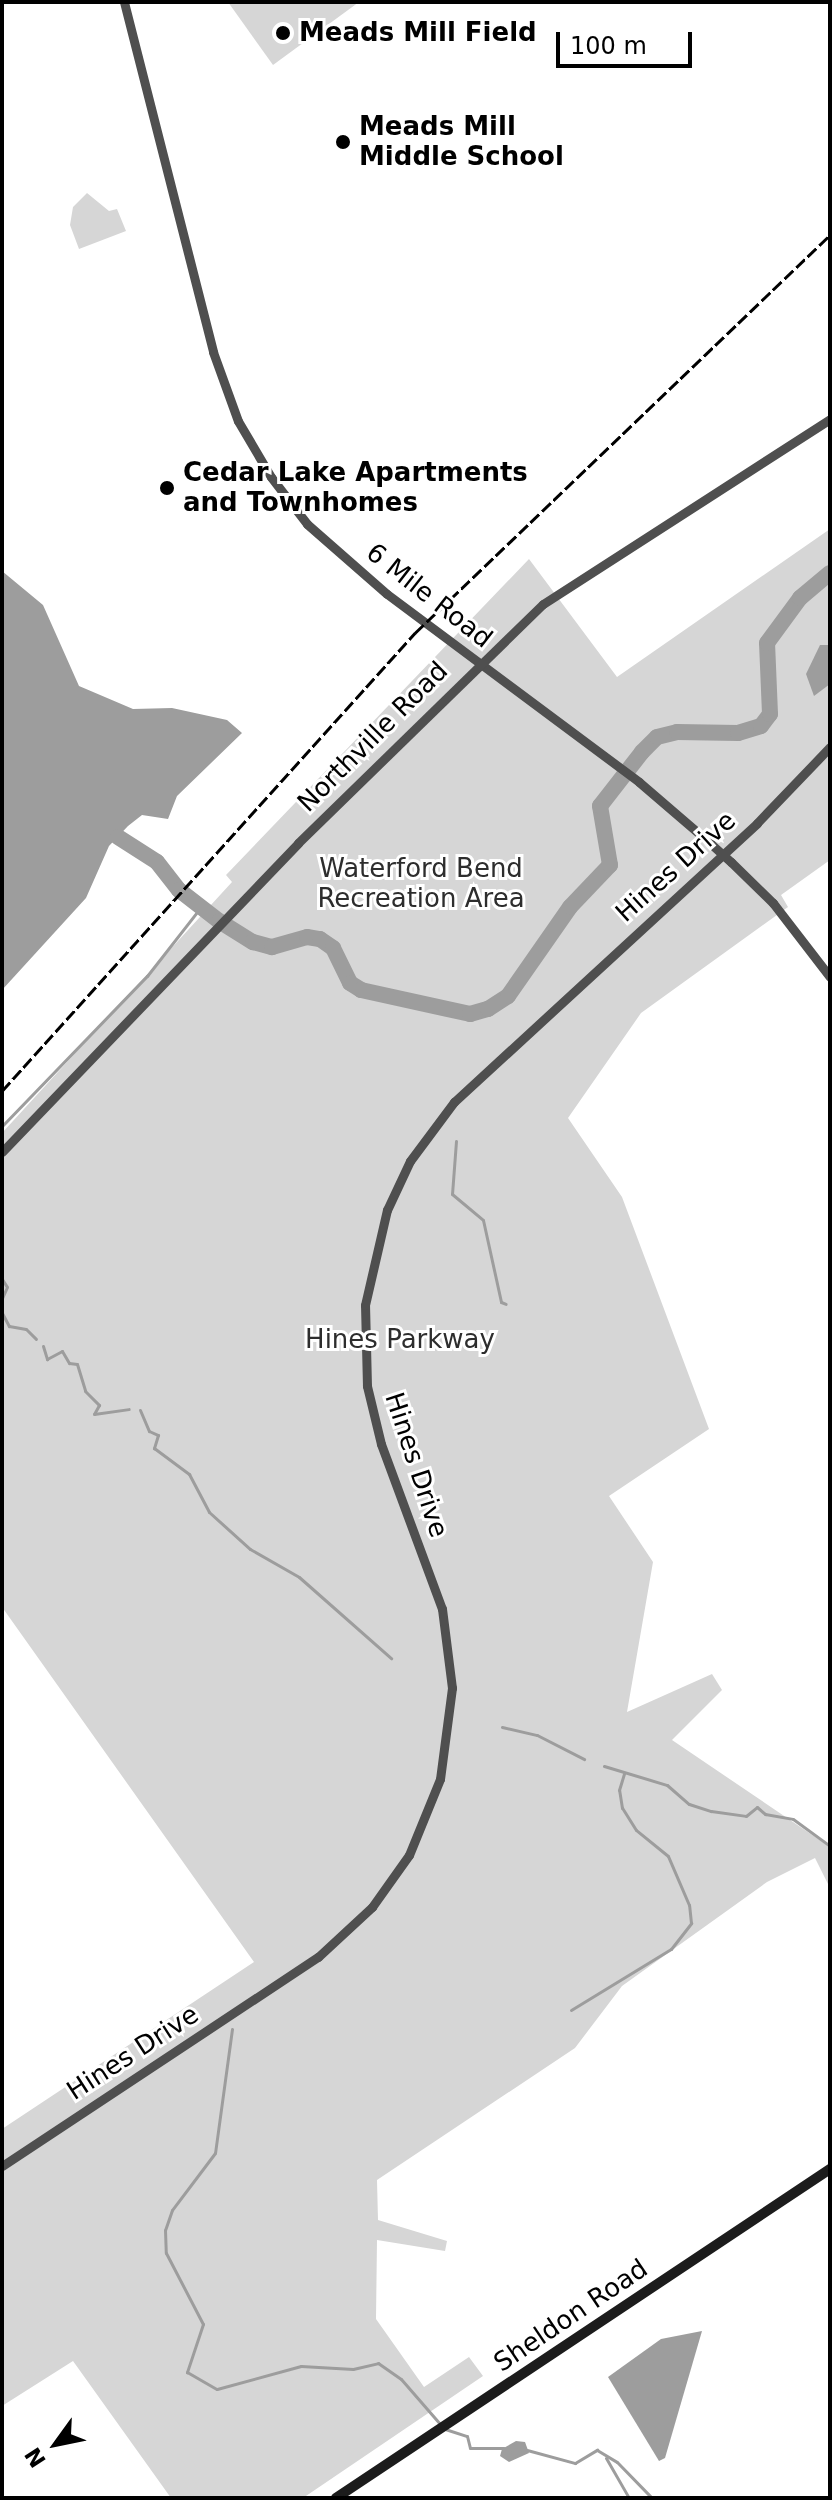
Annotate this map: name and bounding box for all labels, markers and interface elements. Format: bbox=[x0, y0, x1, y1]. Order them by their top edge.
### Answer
scale bar bbox=[560, 16, 696, 66]
place label: Meads Mill Field bbox=[299, 17, 537, 49]
marker: Meads Mill Field bbox=[274, 24, 292, 42]
text: 100 m bbox=[570, 32, 647, 60]
place label: Meads Mill Middle School bbox=[359, 111, 564, 172]
marker: Meads Mill Middle School bbox=[334, 133, 352, 151]
place label: Cedar Lake Apartments and Townhomes bbox=[183, 457, 528, 518]
marker: Cedar Lake Apartments and Townhomes bbox=[158, 479, 176, 497]
street label: 6 Mile Road bbox=[360, 537, 498, 655]
street label: Northville Road bbox=[292, 656, 454, 818]
street label: Hines Drive bbox=[610, 805, 742, 929]
park label: Waterford Bend Recreation Area bbox=[317, 853, 525, 914]
park label: Hines Parkway bbox=[305, 1324, 495, 1356]
street label: Hines Drive bbox=[378, 1389, 454, 1541]
street label: Hines Drive bbox=[61, 1999, 205, 2107]
street label: Sheldon Road bbox=[488, 2253, 654, 2379]
north arrow bbox=[16, 2404, 96, 2484]
text: N bbox=[20, 2443, 51, 2472]

